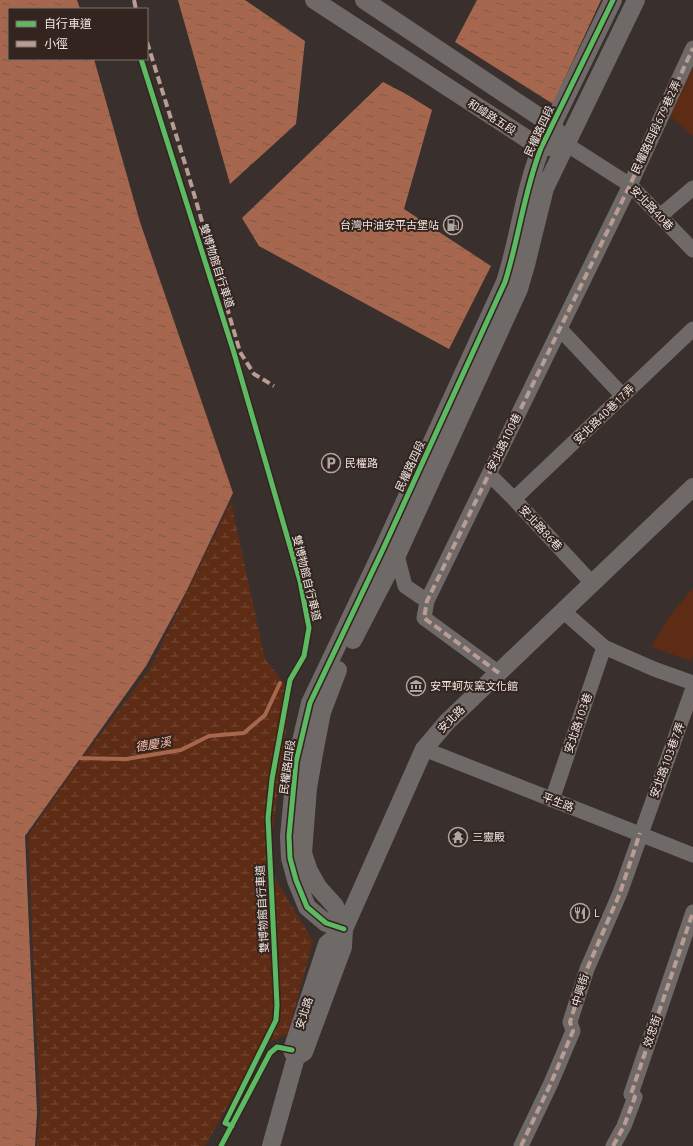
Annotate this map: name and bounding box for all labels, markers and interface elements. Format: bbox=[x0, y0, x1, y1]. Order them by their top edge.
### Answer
legend bbox=[8, 8, 148, 60]
text: 自行車道 bbox=[44, 17, 92, 30]
text: 小徑 bbox=[44, 37, 68, 50]
street label: 民權路四段679巷2弄 bbox=[629, 78, 683, 176]
street label: 和緯路五段 bbox=[466, 97, 518, 137]
street label: 民權路四段 bbox=[522, 104, 556, 158]
street label: 安北路40巷 bbox=[628, 184, 676, 232]
fuel station icon: 台灣中油安平古堡站 bbox=[442, 214, 464, 236]
place label: 台灣中油安平古堡站 bbox=[340, 219, 439, 231]
street label: 雙博物館自行車道 bbox=[198, 222, 236, 310]
street label: 安北路40巷17弄 bbox=[571, 382, 637, 446]
street label: 安北路100巷 bbox=[485, 411, 523, 473]
street label: 民權路四段 bbox=[393, 439, 427, 493]
parking icon: 民權路 bbox=[320, 452, 342, 474]
place label: 民權路 bbox=[345, 457, 378, 469]
street label: 安北路86巷 bbox=[517, 503, 565, 553]
street label: 雙博物館自行車道 bbox=[291, 534, 323, 622]
museum icon: 安平蚵灰窯文化館 bbox=[405, 675, 427, 697]
place label: 安平蚵灰窯文化館 bbox=[430, 680, 518, 692]
street label: 安北路103巷 bbox=[562, 691, 594, 755]
street label: 安北路 bbox=[435, 703, 467, 735]
street label: 安北路103巷7弄 bbox=[648, 720, 686, 800]
water label: 德慶溪 bbox=[134, 734, 174, 753]
street label: 民權路四段 bbox=[277, 739, 297, 795]
street label: 平生路 bbox=[540, 790, 576, 814]
temple icon: 三靈殿 bbox=[447, 826, 469, 848]
place label: 三靈殿 bbox=[472, 831, 505, 843]
street label: 雙博物館自行車道 bbox=[254, 865, 270, 953]
restaurant icon: L bbox=[569, 902, 591, 924]
place label: L bbox=[594, 907, 600, 919]
street label: 中興街 bbox=[569, 972, 591, 1008]
street label: 安北路 bbox=[293, 995, 315, 1031]
street label: 效忠街 bbox=[641, 1013, 663, 1049]

